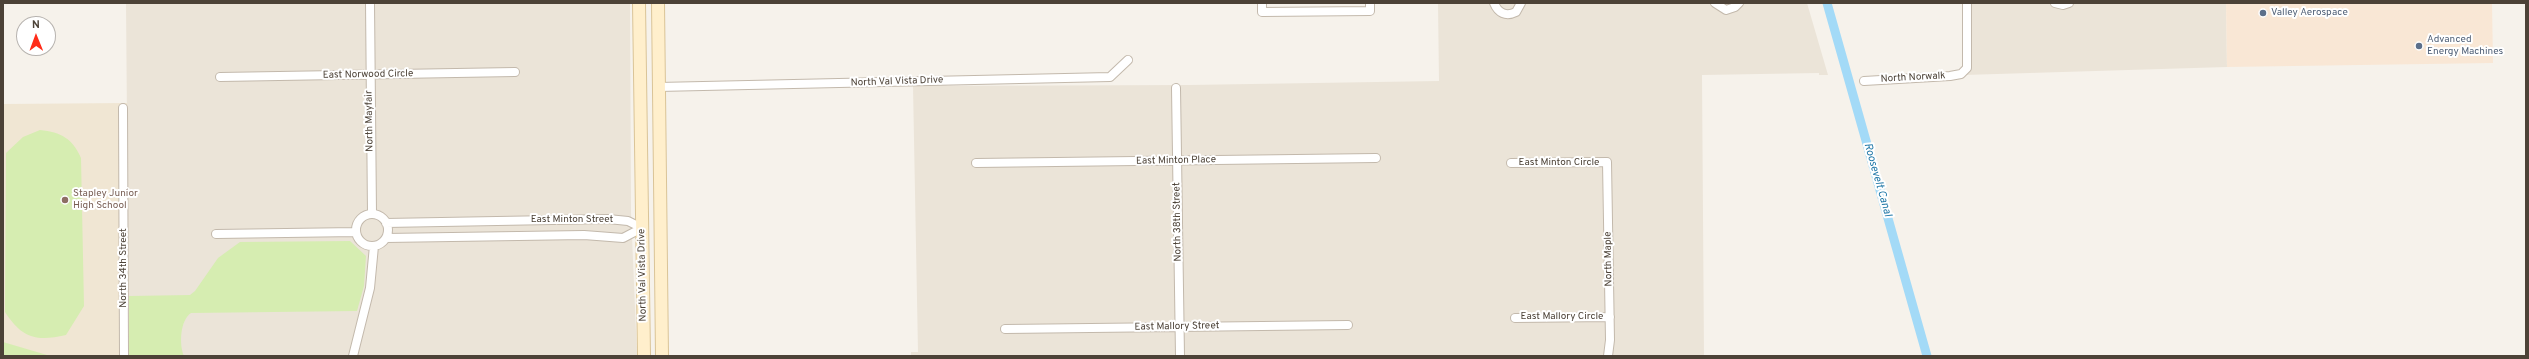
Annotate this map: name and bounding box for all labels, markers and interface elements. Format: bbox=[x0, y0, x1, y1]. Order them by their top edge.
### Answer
place label: Valley Aerospace bbox=[2271, 7, 2348, 19]
marker: Valley Aerospace bbox=[2258, 8, 2268, 18]
north arrow bbox=[16, 16, 56, 56]
text: N bbox=[32, 18, 40, 32]
place label: Advanced Energy Machines bbox=[2427, 34, 2503, 58]
marker: Advanced Energy Machines bbox=[2414, 41, 2424, 51]
street label: East Norwood Circle bbox=[323, 68, 413, 82]
street label: North Norwalk bbox=[1880, 70, 1946, 86]
street label: North Val Vista Drive bbox=[850, 74, 944, 90]
street label: North Mayfair bbox=[363, 90, 377, 152]
water label: Roosevelt Canal bbox=[1860, 142, 1894, 218]
street label: East Minton Place bbox=[1136, 154, 1216, 168]
street label: East Minton Circle bbox=[1519, 157, 1599, 169]
street label: North 38th Street bbox=[1171, 182, 1185, 262]
place label: Stapley Junior High School bbox=[73, 188, 138, 212]
marker: Stapley Junior High School bbox=[60, 195, 70, 205]
street label: East Minton Street bbox=[531, 214, 613, 226]
street label: North 34th Street bbox=[118, 228, 130, 308]
street label: North Val Vista Drive bbox=[636, 228, 650, 322]
street label: North Maple bbox=[1603, 231, 1615, 287]
street label: East Mallory Circle bbox=[1521, 311, 1603, 323]
street label: East Mallory Street bbox=[1134, 320, 1220, 334]

